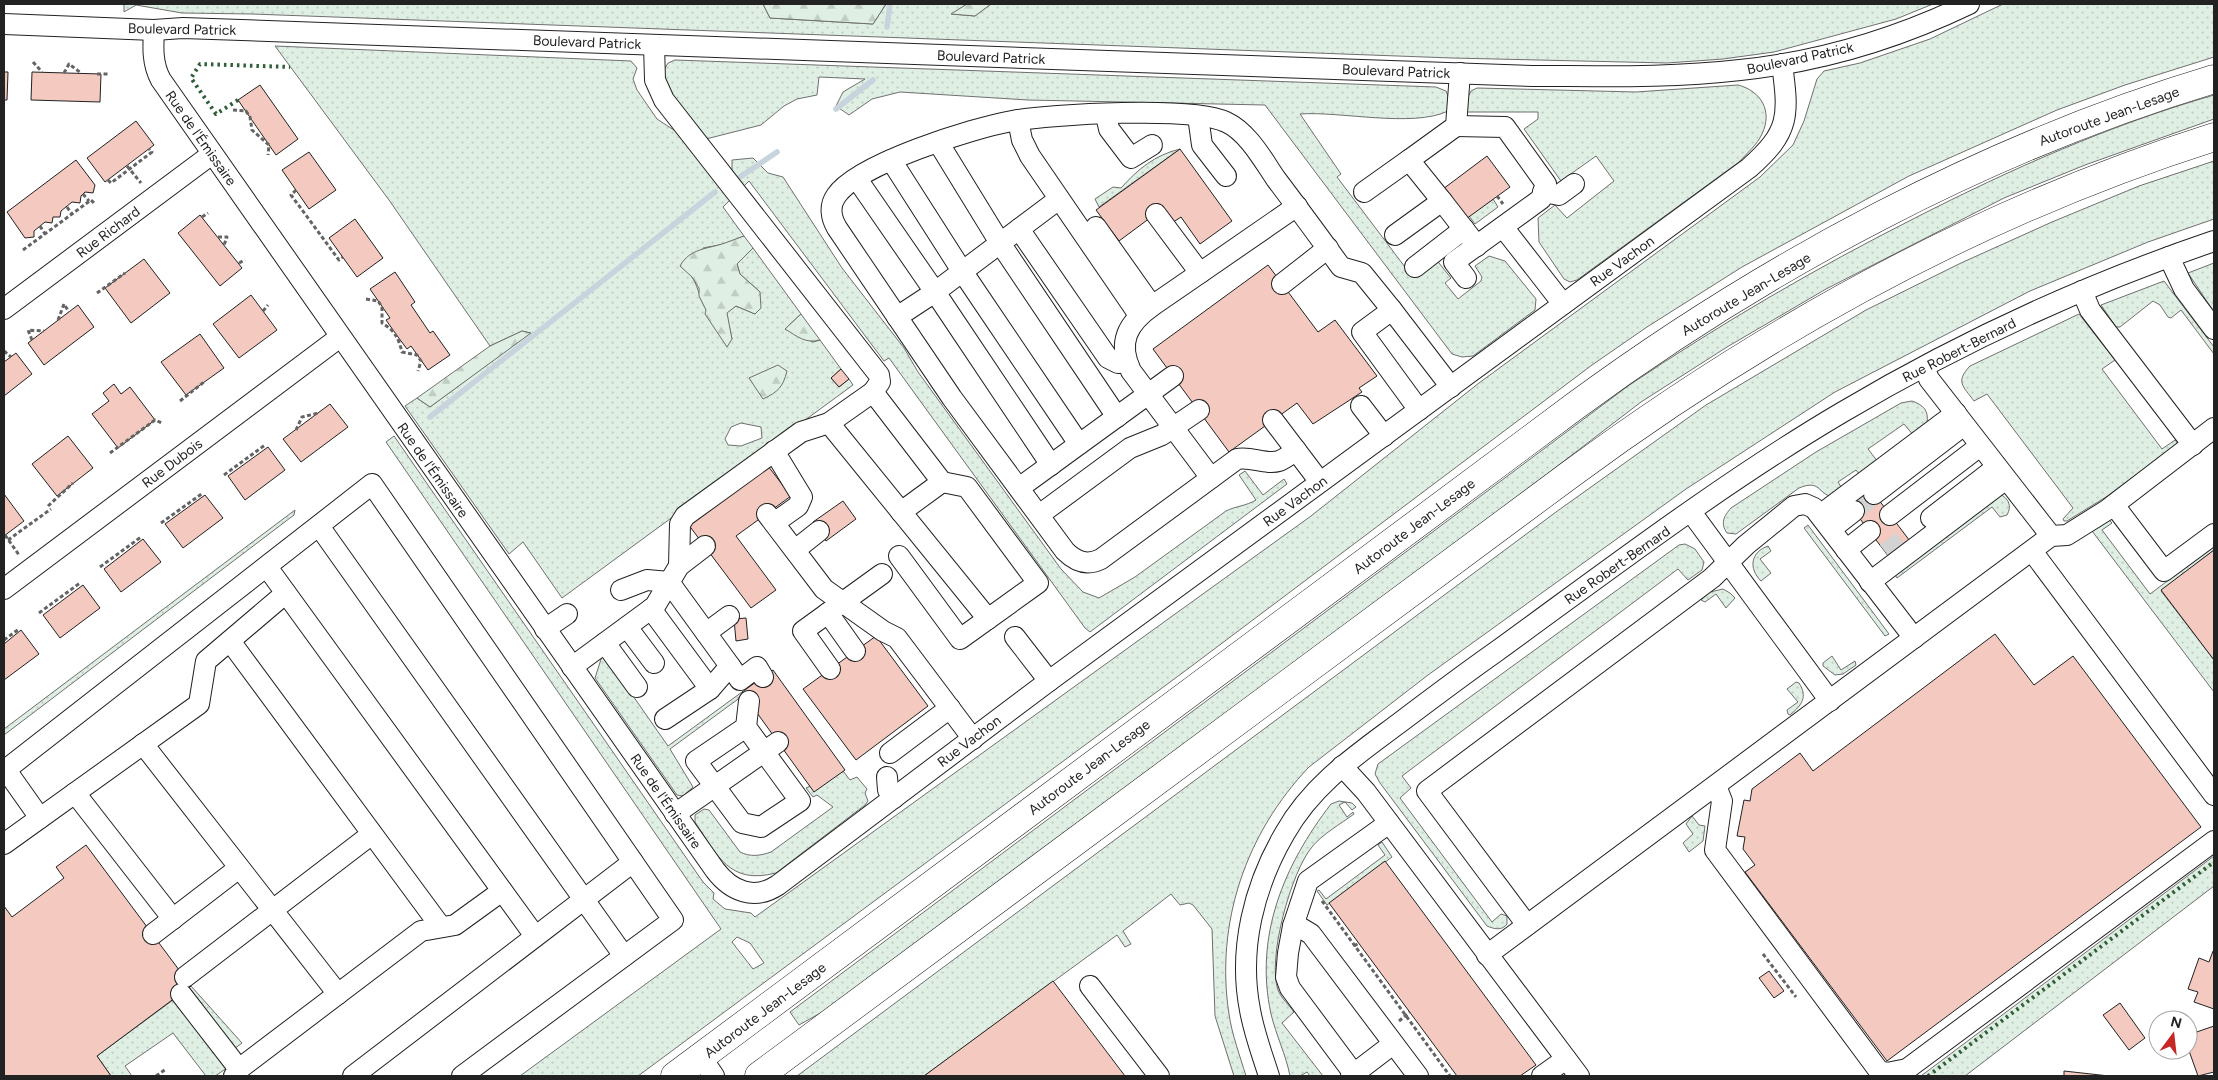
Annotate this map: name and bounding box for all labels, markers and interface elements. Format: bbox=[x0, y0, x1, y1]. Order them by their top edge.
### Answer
street label: Boulevard Patrick bbox=[128, 20, 237, 39]
street label: Boulevard Patrick bbox=[533, 32, 642, 53]
street label: Boulevard Patrick bbox=[1745, 39, 1855, 78]
street label: Boulevard Patrick bbox=[937, 47, 1046, 68]
street label: Boulevard Patrick bbox=[1342, 61, 1451, 82]
street label: Autoroute Jean-Lesage bbox=[2037, 83, 2182, 150]
street label: Rue de l'Émissaire bbox=[161, 87, 240, 189]
street label: Rue Richard bbox=[73, 203, 143, 262]
street label: Rue Vachon bbox=[1587, 232, 1658, 290]
street label: Autoroute Jean-Lesage bbox=[1679, 249, 1814, 340]
street label: Rue Robert-Bernard bbox=[1900, 314, 2019, 386]
street label: Rue de l'Émissaire bbox=[393, 419, 472, 521]
street label: Rue Dubois bbox=[139, 435, 206, 492]
street label: Rue Vachon bbox=[1260, 472, 1331, 530]
street label: Autoroute Jean-Lesage bbox=[1350, 475, 1479, 578]
street label: Rue Robert-Bernard bbox=[1561, 523, 1673, 608]
street label: Rue Vachon bbox=[934, 712, 1005, 771]
street label: Autoroute Jean-Lesage bbox=[1025, 716, 1154, 819]
street label: Rue de l'Émissaire bbox=[626, 750, 705, 852]
street label: Autoroute Jean-Lesage bbox=[701, 959, 830, 1062]
north arrow bbox=[2148, 1010, 2198, 1060]
text: N bbox=[2169, 1013, 2184, 1033]

